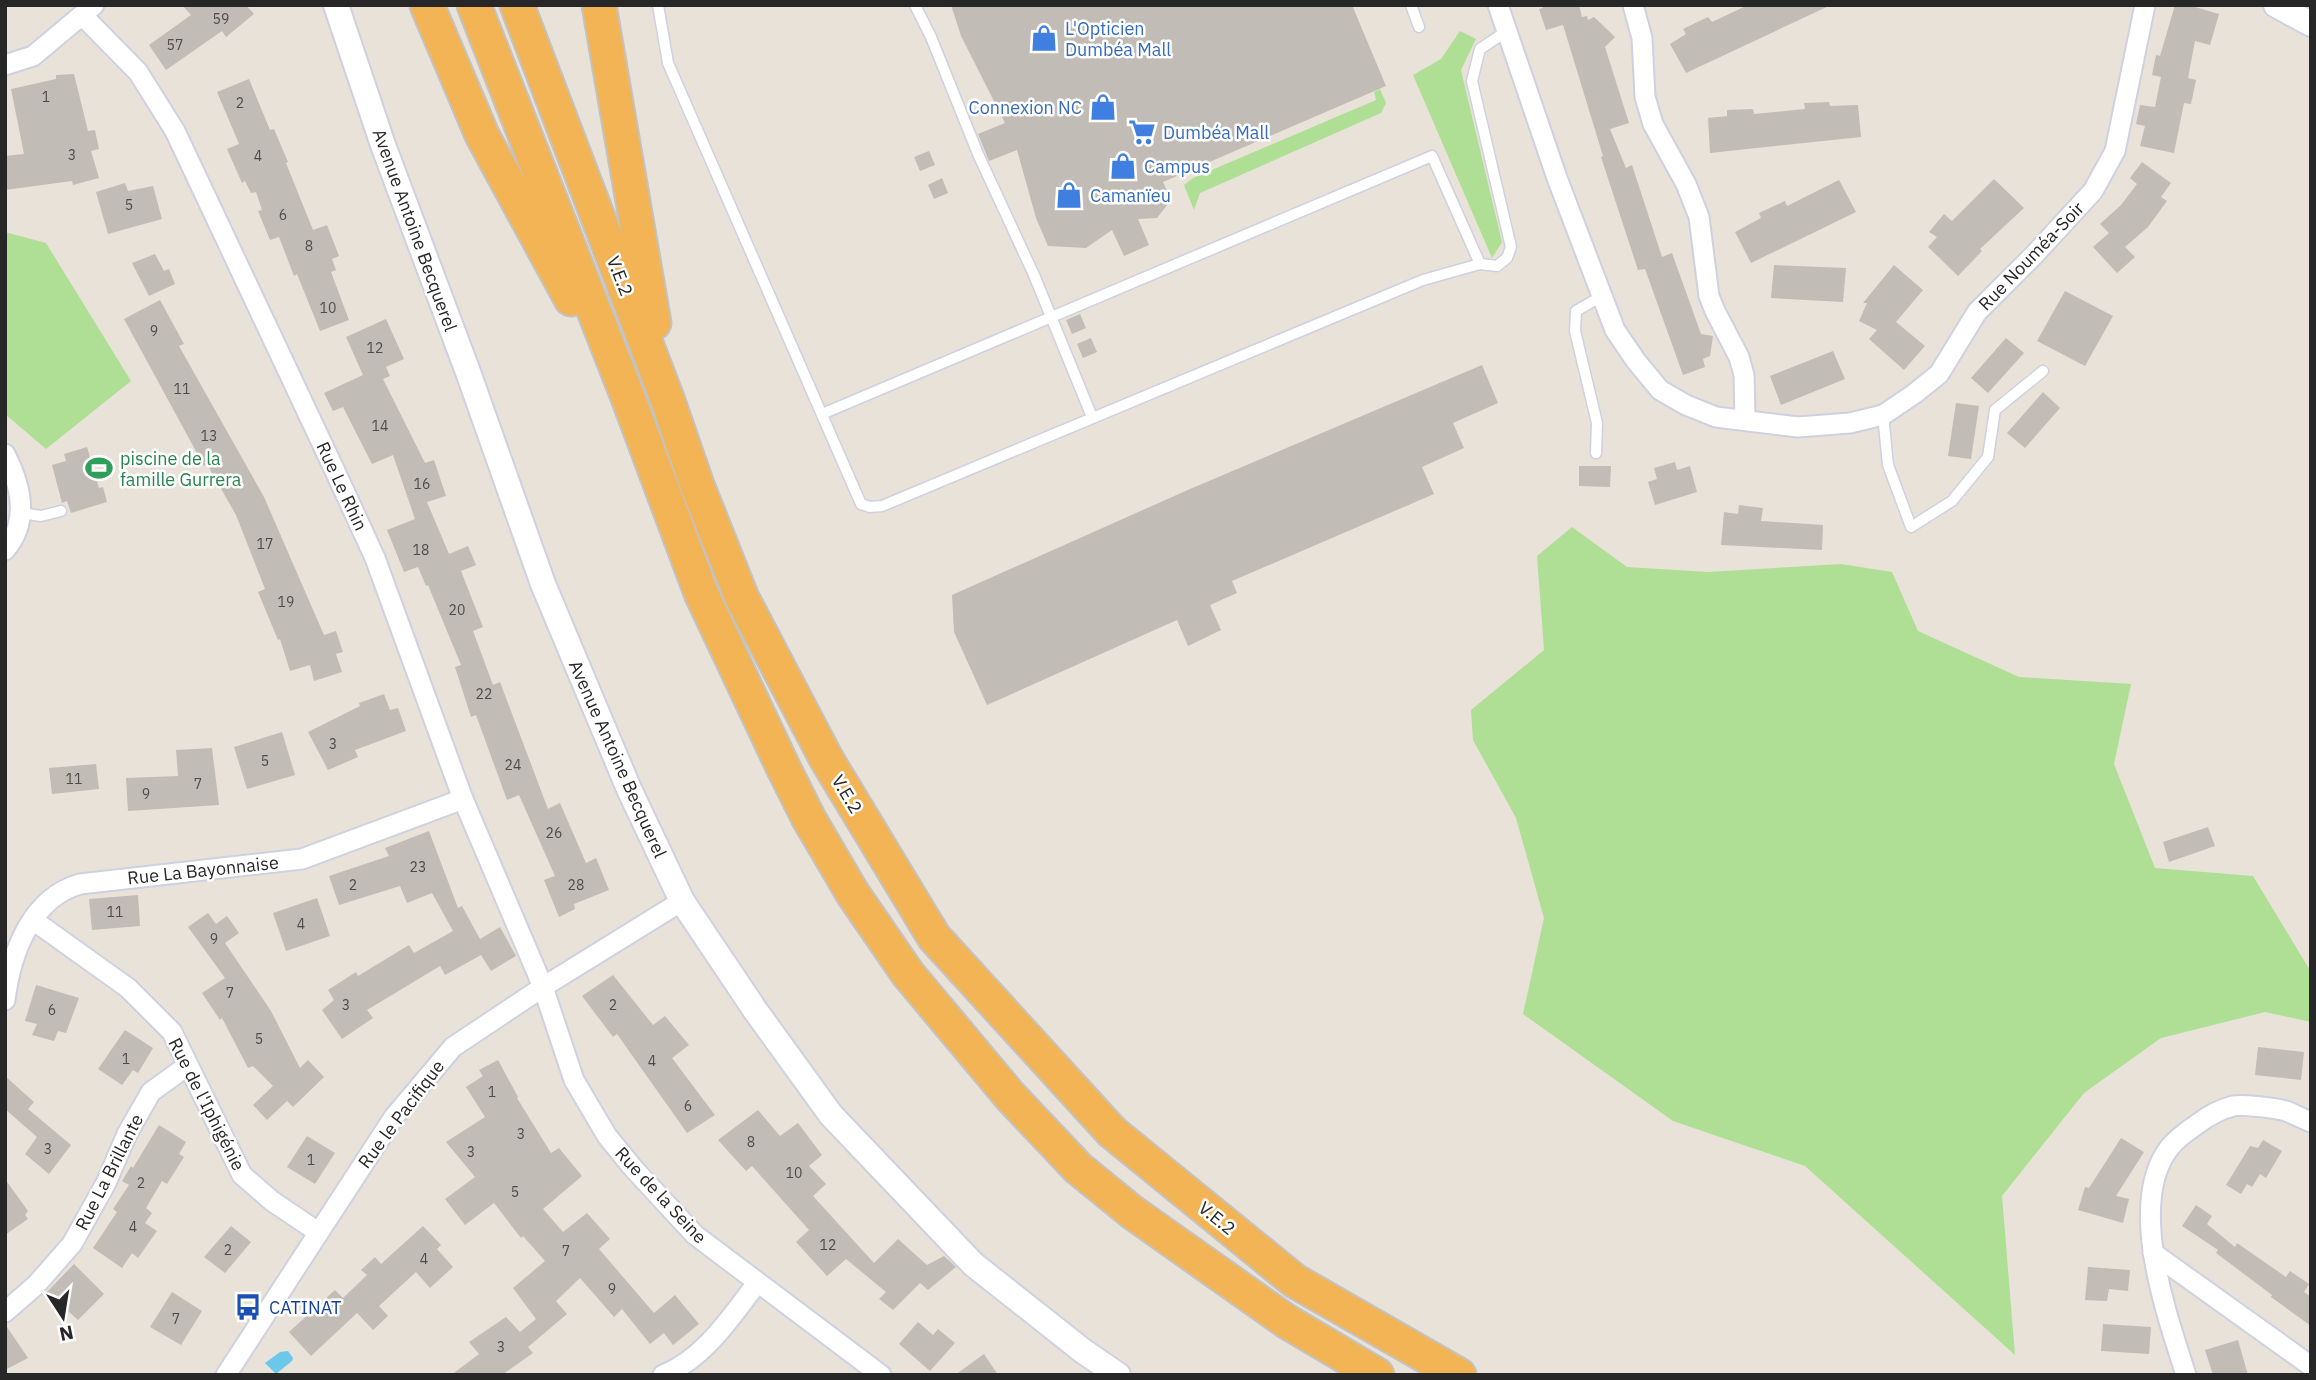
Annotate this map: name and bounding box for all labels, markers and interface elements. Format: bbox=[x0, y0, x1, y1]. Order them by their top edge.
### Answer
house number: 59 bbox=[213, 10, 229, 28]
place label: L'Opticien Dumbéa Mall bbox=[1065, 17, 1171, 61]
shop icon: L'Opticien Dumbéa Mall bbox=[1029, 23, 1059, 53]
house number: 57 bbox=[167, 36, 183, 54]
house number: 1 bbox=[42, 88, 50, 106]
shop icon: Connexion NC bbox=[1088, 92, 1118, 122]
house number: 2 bbox=[236, 94, 244, 112]
place label: Connexion NC bbox=[969, 96, 1082, 119]
supermarket icon: Dumbéa Mall bbox=[1127, 117, 1157, 147]
place label: Dumbéa Mall bbox=[1163, 121, 1269, 144]
street label: Avenue Antoine Becquerel bbox=[368, 126, 462, 334]
house number: 3 bbox=[68, 146, 76, 164]
house number: 4 bbox=[254, 147, 262, 165]
shop icon: Campus bbox=[1108, 151, 1138, 181]
place label: Campus bbox=[1144, 155, 1210, 178]
shop icon: Camanïeu bbox=[1054, 180, 1084, 210]
place label: Camanïeu bbox=[1090, 184, 1171, 207]
house number: 5 bbox=[125, 196, 133, 214]
street label: Rue Nouméa-Soir bbox=[1973, 196, 2089, 315]
house number: 6 bbox=[279, 206, 287, 224]
house number: 8 bbox=[305, 237, 313, 255]
street label: V.E.2 bbox=[602, 253, 638, 299]
house number: 10 bbox=[320, 299, 336, 317]
house number: 9 bbox=[150, 322, 158, 340]
house number: 12 bbox=[367, 339, 383, 357]
house number: 11 bbox=[174, 380, 190, 398]
house number: 14 bbox=[372, 417, 388, 435]
house number: 13 bbox=[201, 427, 217, 445]
street label: Rue Le Rhin bbox=[311, 438, 373, 534]
place label: piscine de la famille Gurrera bbox=[120, 447, 242, 491]
sports icon: piscine de la famille Gurrera bbox=[84, 453, 114, 483]
house number: 16 bbox=[414, 475, 430, 493]
house number: 17 bbox=[257, 535, 273, 553]
house number: 18 bbox=[413, 541, 429, 559]
house number: 19 bbox=[278, 593, 294, 611]
house number: 20 bbox=[449, 601, 465, 619]
street label: Avenue Antoine Becquerel bbox=[564, 657, 672, 861]
house number: 22 bbox=[476, 685, 492, 703]
house number: 3 bbox=[329, 735, 337, 753]
house number: 5 bbox=[261, 752, 269, 770]
house number: 24 bbox=[505, 756, 521, 774]
house number: 11 bbox=[66, 770, 82, 788]
street label: V.E.2 bbox=[827, 771, 867, 817]
house number: 7 bbox=[194, 775, 202, 793]
house number: 9 bbox=[142, 785, 150, 803]
house number: 26 bbox=[546, 824, 562, 842]
street label: Rue La Bayonnaise bbox=[126, 851, 280, 889]
house number: 23 bbox=[410, 858, 426, 876]
house number: 2 bbox=[349, 876, 357, 894]
house number: 28 bbox=[568, 876, 584, 894]
house number: 11 bbox=[107, 903, 123, 921]
house number: 4 bbox=[297, 915, 305, 933]
house number: 9 bbox=[210, 930, 218, 948]
house number: 7 bbox=[226, 984, 234, 1002]
house number: 3 bbox=[342, 996, 350, 1014]
house number: 2 bbox=[609, 996, 617, 1014]
house number: 6 bbox=[48, 1001, 56, 1019]
house number: 5 bbox=[255, 1030, 263, 1048]
street label: Rue de l'Iphigénie bbox=[164, 1034, 250, 1174]
house number: 1 bbox=[122, 1050, 130, 1068]
house number: 4 bbox=[648, 1052, 656, 1070]
street label: Rue le Pacifique bbox=[353, 1055, 449, 1173]
house number: 1 bbox=[488, 1083, 496, 1101]
house number: 6 bbox=[684, 1097, 692, 1115]
street label: Rue La Brillante bbox=[70, 1110, 148, 1234]
house number: 3 bbox=[517, 1125, 525, 1143]
house number: 8 bbox=[747, 1133, 755, 1151]
house number: 3 bbox=[44, 1140, 52, 1158]
street label: Rue de la Seine bbox=[610, 1142, 712, 1248]
house number: 3 bbox=[467, 1143, 475, 1161]
house number: 1 bbox=[307, 1151, 315, 1169]
house number: 10 bbox=[786, 1164, 802, 1182]
house number: 2 bbox=[137, 1174, 145, 1192]
house number: 5 bbox=[511, 1183, 519, 1201]
street label: V.E.2 bbox=[1194, 1196, 1240, 1240]
house number: 4 bbox=[129, 1218, 137, 1236]
house number: 12 bbox=[820, 1236, 836, 1254]
house number: 2 bbox=[224, 1241, 232, 1259]
house number: 7 bbox=[562, 1242, 570, 1260]
house number: 4 bbox=[420, 1250, 428, 1268]
house number: 9 bbox=[608, 1280, 616, 1298]
north arrow bbox=[28, 1282, 98, 1352]
bus stop icon: CATINAT bbox=[233, 1292, 263, 1322]
place label: CATINAT bbox=[269, 1296, 341, 1319]
house number: 7 bbox=[172, 1310, 180, 1328]
text: N bbox=[57, 1320, 76, 1347]
house number: 3 bbox=[497, 1338, 505, 1356]

